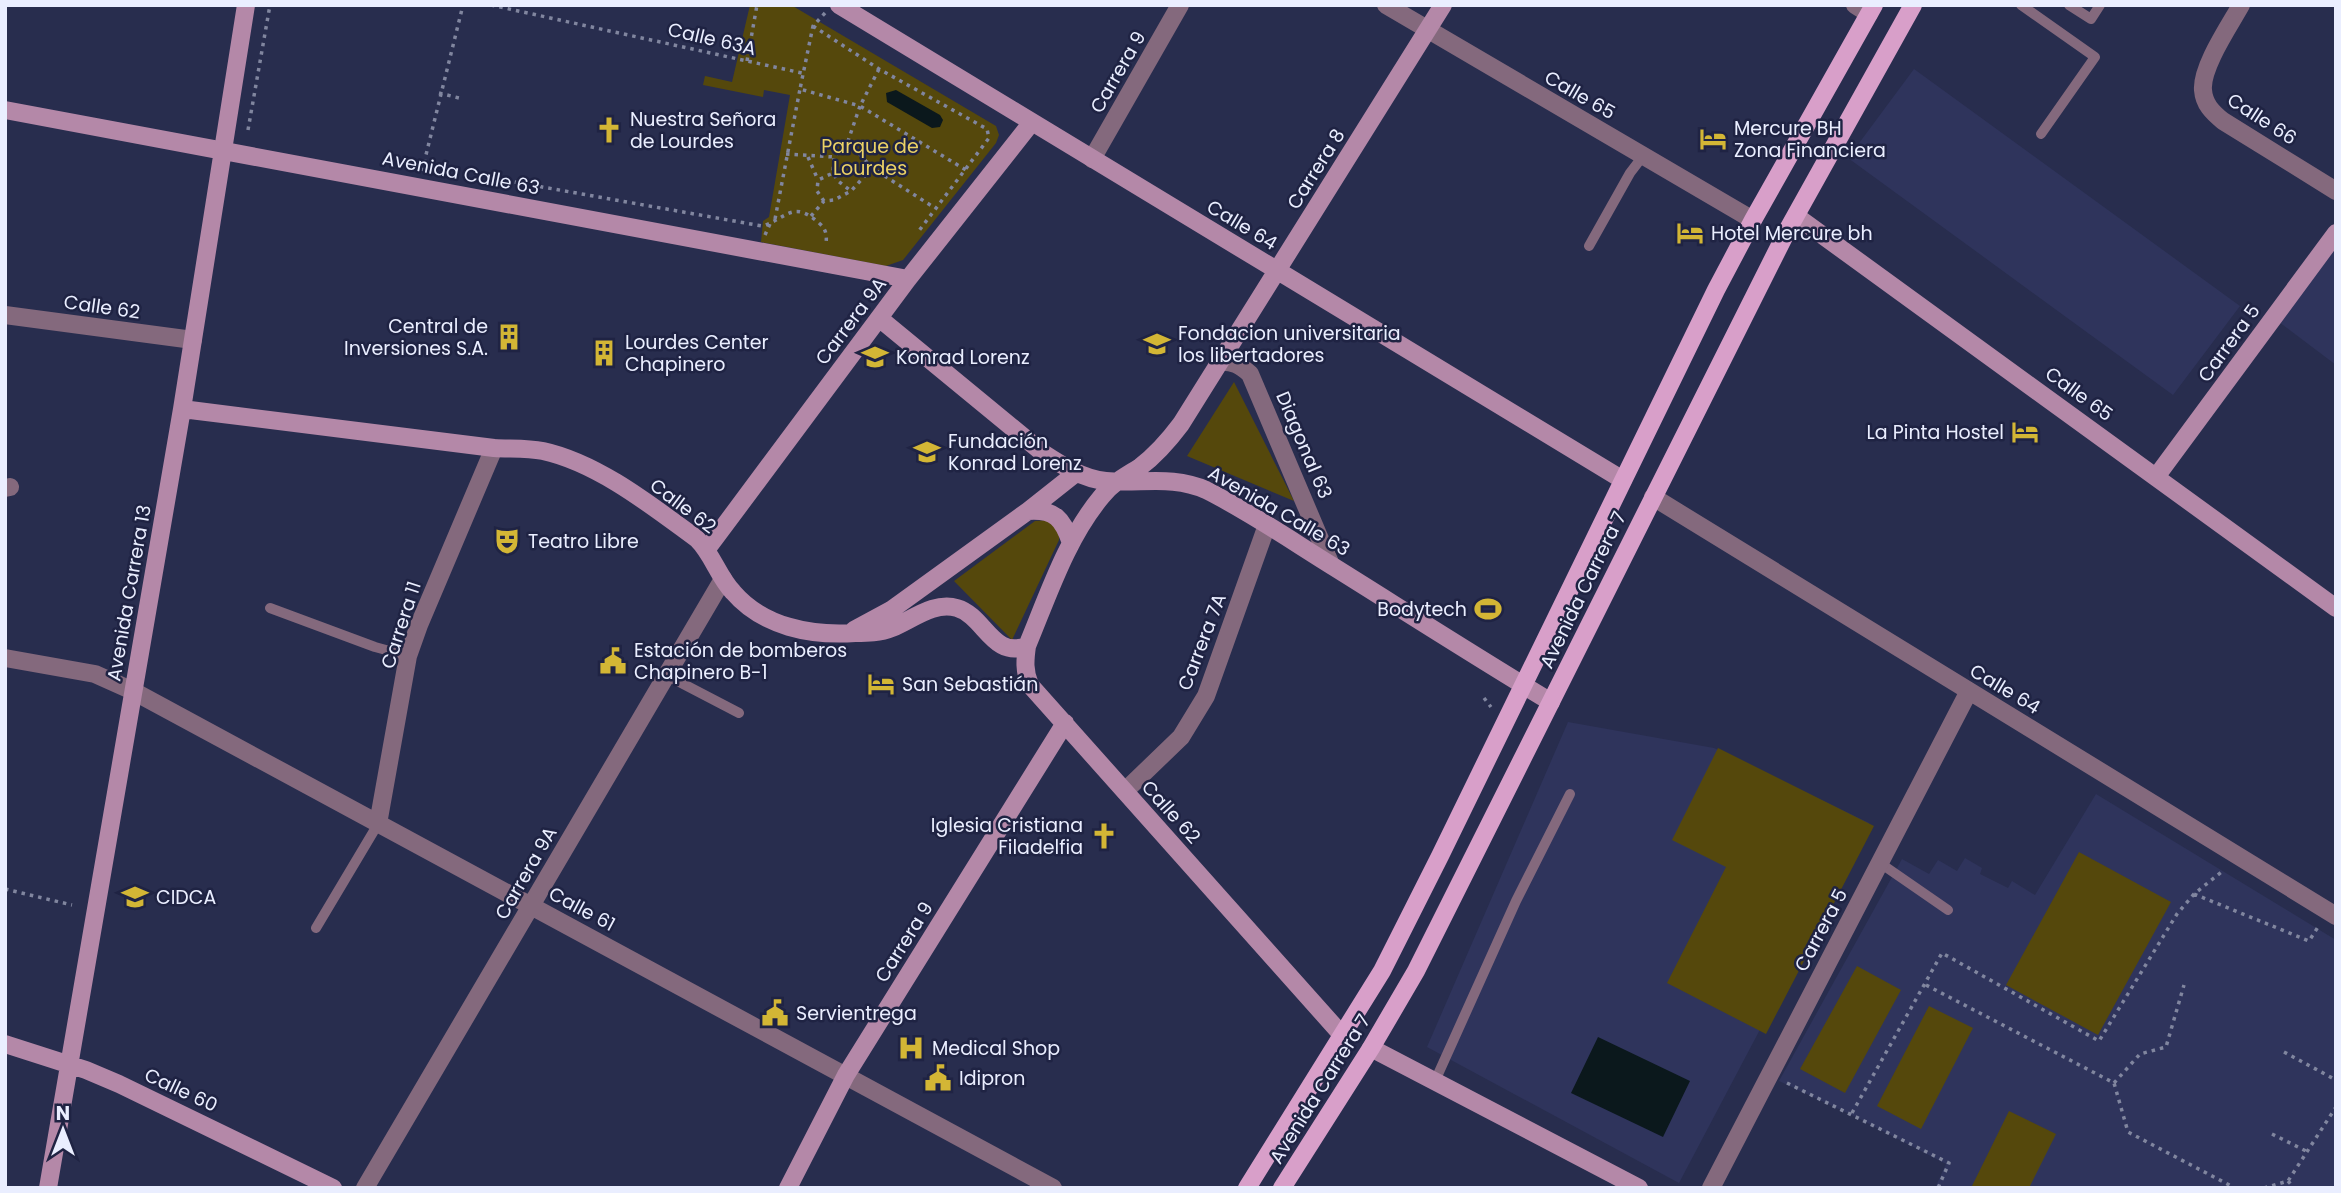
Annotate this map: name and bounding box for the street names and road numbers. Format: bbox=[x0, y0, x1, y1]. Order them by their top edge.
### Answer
street label: Calle 63A bbox=[665, 16, 759, 62]
street label: Carrera 9 bbox=[1084, 26, 1152, 118]
street label: Calle 65 bbox=[1540, 64, 1620, 126]
street label: Calle 66 bbox=[2222, 86, 2302, 152]
street label: Carrera 8 bbox=[1281, 123, 1351, 215]
street label: Avenida Calle 63 bbox=[380, 145, 542, 201]
street label: Calle 64 bbox=[1202, 193, 1282, 257]
street label: Carrera 9A bbox=[809, 271, 893, 370]
street label: Calle 62 bbox=[62, 288, 142, 326]
street label: Carrera 5 bbox=[2192, 298, 2266, 388]
street label: Calle 65 bbox=[2040, 360, 2118, 428]
street label: Diagonal 63 bbox=[1269, 387, 1339, 503]
street label: Avenida Calle 63 bbox=[1203, 459, 1355, 563]
street label: Calle 62 bbox=[644, 472, 722, 540]
street label: Avenida Carrera 13 bbox=[100, 503, 158, 683]
street label: Avenida Carrera 7 bbox=[1533, 507, 1633, 673]
street label: Carrera 11 bbox=[374, 578, 428, 672]
street label: Carrera 7A bbox=[1171, 590, 1233, 694]
street label: Calle 64 bbox=[1965, 657, 2045, 721]
street label: Calle 62 bbox=[1135, 774, 1207, 850]
street label: Carrera 9A bbox=[488, 821, 564, 924]
street label: Calle 61 bbox=[544, 880, 620, 938]
street label: Carrera 5 bbox=[1788, 884, 1854, 976]
street label: Carrera 9 bbox=[869, 896, 939, 988]
street label: Avenida Carrera 7 bbox=[1263, 1009, 1377, 1169]
street label: Calle 60 bbox=[140, 1061, 222, 1119]

